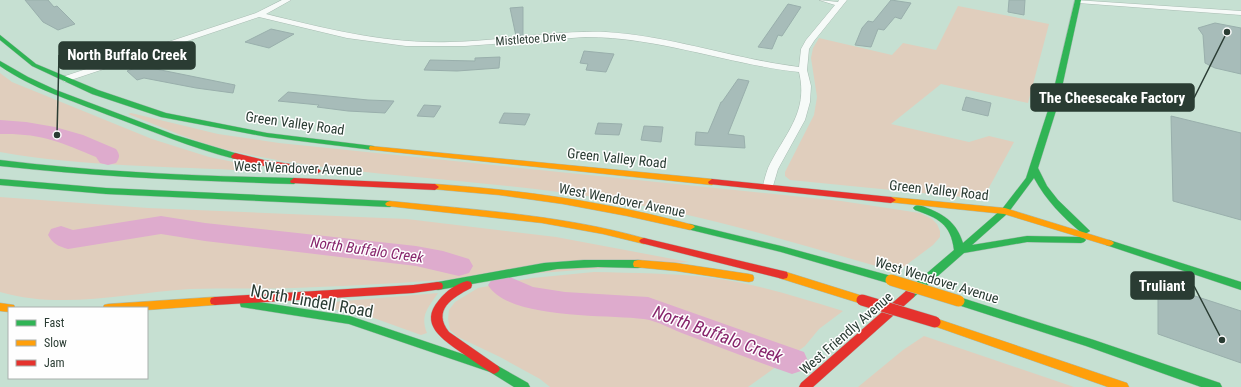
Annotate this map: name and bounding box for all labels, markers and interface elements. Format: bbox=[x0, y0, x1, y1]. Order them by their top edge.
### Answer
street label: Mistletoe Drive bbox=[495, 30, 567, 48]
callout: North Buffalo Creek bbox=[59, 42, 195, 69]
text: North Buffalo Creek bbox=[67, 46, 188, 64]
callout: The Cheesecake Factory bbox=[1031, 84, 1194, 111]
text: The Cheesecake Factory bbox=[1039, 89, 1186, 107]
street label: Green Valley Road bbox=[244, 108, 346, 138]
street label: Green Valley Road bbox=[567, 145, 667, 171]
street label: West Wendover Avenue bbox=[233, 158, 363, 178]
street label: Green Valley Road bbox=[889, 177, 989, 203]
street label: West Wendover Avenue bbox=[557, 180, 687, 220]
water label: North Buffalo Creek bbox=[309, 233, 425, 267]
street label: West Wendover Avenue bbox=[873, 254, 1001, 307]
callout: Truliant bbox=[1131, 272, 1194, 299]
text: Truliant bbox=[1139, 277, 1186, 295]
street label: North Lindell Road bbox=[249, 280, 375, 322]
street label: West Friendly Avenue bbox=[796, 288, 896, 378]
water label: North Buffalo Creek bbox=[650, 301, 787, 368]
legend bbox=[8, 307, 148, 379]
text: Fast bbox=[44, 316, 65, 330]
text: Slow bbox=[44, 336, 67, 350]
text: Jam bbox=[44, 356, 65, 370]

